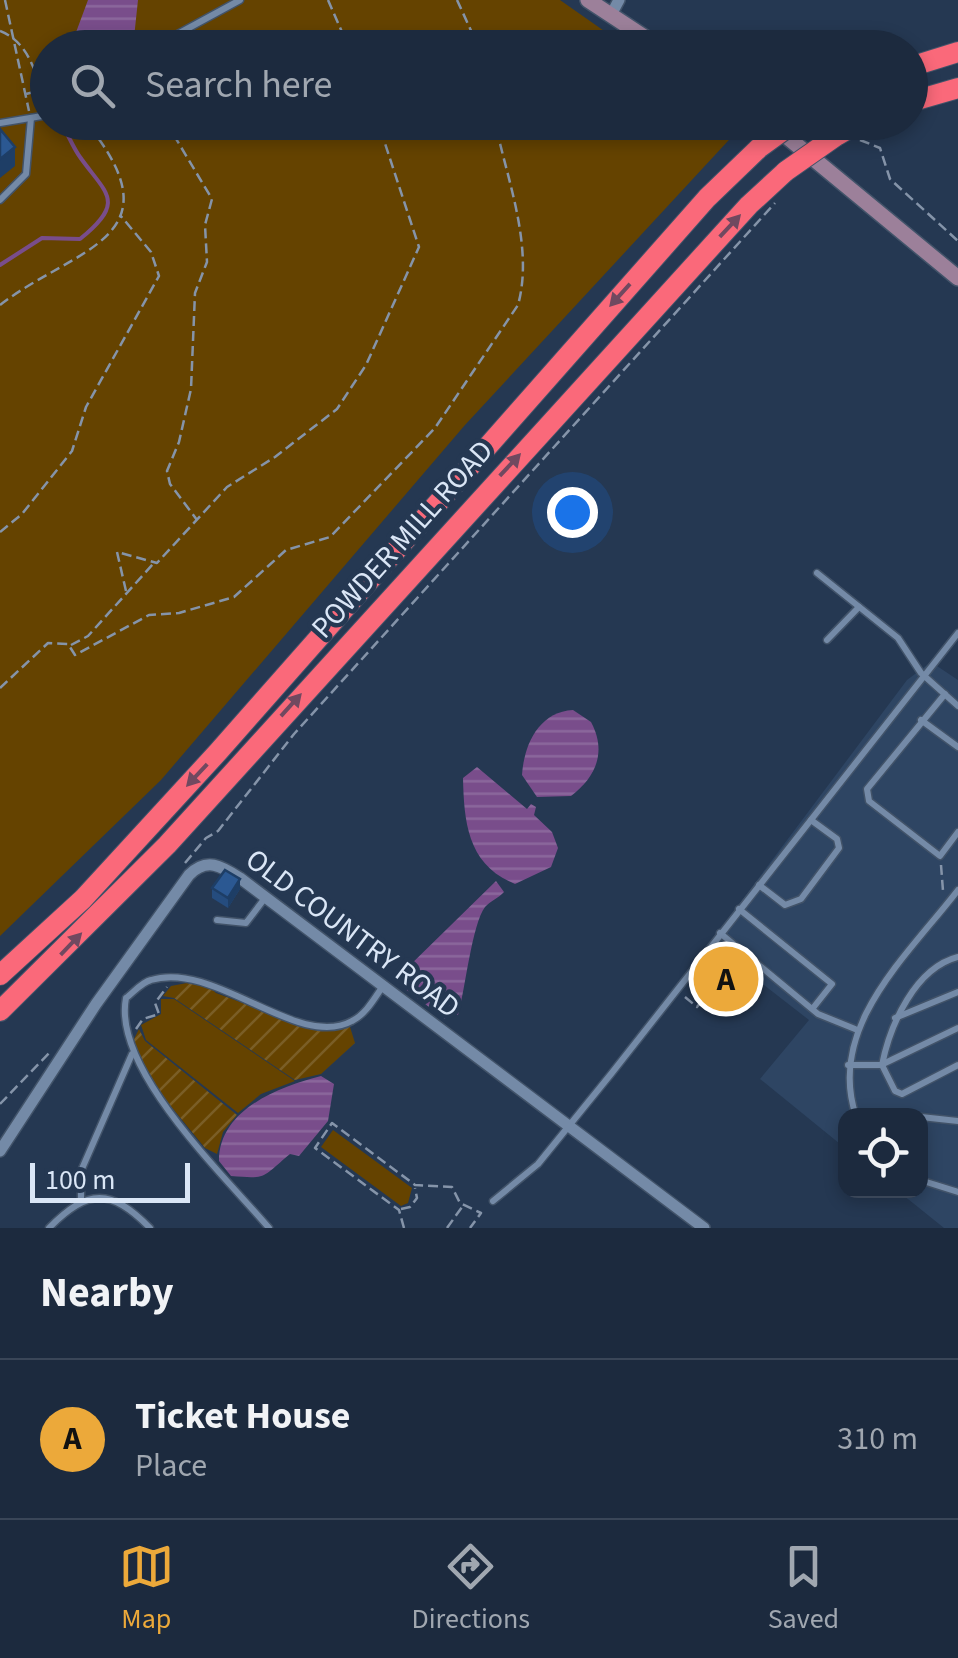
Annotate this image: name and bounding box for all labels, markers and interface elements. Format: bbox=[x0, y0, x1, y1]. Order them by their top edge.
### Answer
search box bbox=[30, 30, 928, 140]
icon: search bbox=[65, 58, 120, 113]
text: Search here bbox=[145, 58, 332, 112]
one-way arrow bbox=[718, 214, 741, 238]
one-way arrow bbox=[610, 282, 632, 307]
street label: POWDER MILL ROAD bbox=[301, 431, 503, 648]
one-way arrow bbox=[498, 453, 521, 477]
your location bbox=[547, 487, 598, 538]
one-way arrow bbox=[280, 693, 302, 718]
one-way arrow bbox=[186, 763, 209, 787]
street label: OLD COUNTRY ROAD bbox=[236, 838, 469, 1028]
one-way arrow bbox=[58, 932, 82, 956]
pin: A bbox=[694, 942, 758, 1016]
map controls bbox=[838, 1108, 928, 1198]
button: locate bbox=[838, 1108, 928, 1198]
scale bar bbox=[30, 1158, 190, 1202]
text: 100 m bbox=[45, 1160, 116, 1200]
text: Nearby bbox=[40, 1263, 174, 1323]
text: Ticket House bbox=[135, 1389, 350, 1443]
text: A bbox=[63, 1416, 82, 1462]
text: 310 m bbox=[837, 1416, 918, 1462]
text: Place bbox=[135, 1443, 207, 1489]
tab: Map bbox=[119, 1539, 174, 1639]
tab: Directions bbox=[412, 1539, 530, 1639]
tab: Saved bbox=[768, 1539, 839, 1639]

